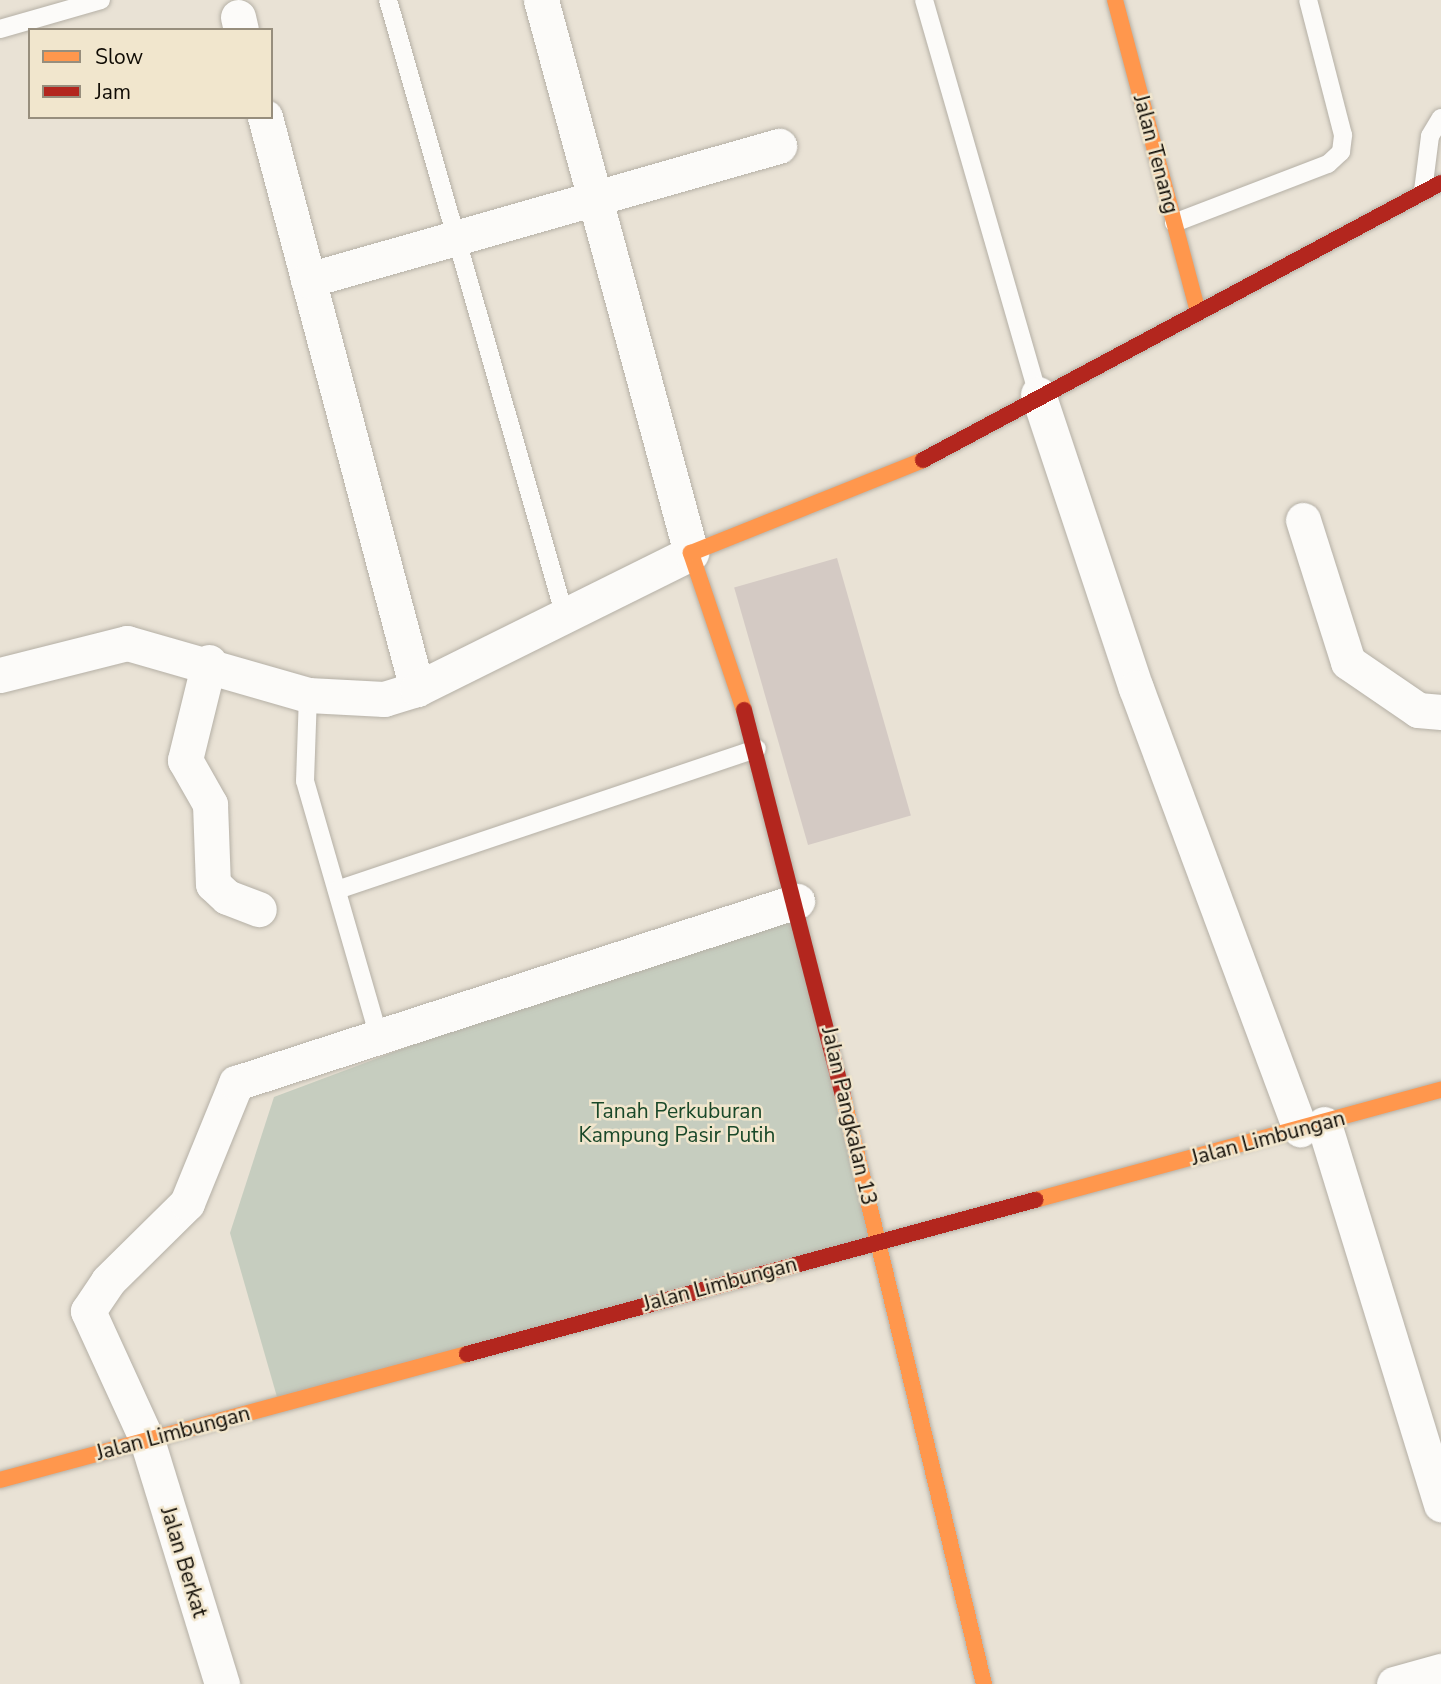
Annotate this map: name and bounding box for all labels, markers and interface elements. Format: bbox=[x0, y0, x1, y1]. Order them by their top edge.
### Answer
legend bbox=[28, 28, 273, 119]
text: Slow bbox=[95, 43, 143, 71]
text: Jam bbox=[95, 78, 131, 106]
street label: Jalan Tenang bbox=[1128, 92, 1184, 216]
street label: Jalan Pangkalan 13 bbox=[816, 1024, 882, 1208]
park label: Tanah Perkuburan Kampung Pasir Putih bbox=[579, 1098, 775, 1148]
street label: Jalan Limbungan bbox=[1188, 1105, 1348, 1171]
street label: Jalan Limbungan bbox=[640, 1251, 800, 1317]
street label: Jalan Limbungan bbox=[93, 1400, 253, 1466]
street label: Jalan Berkat bbox=[155, 1504, 213, 1620]

